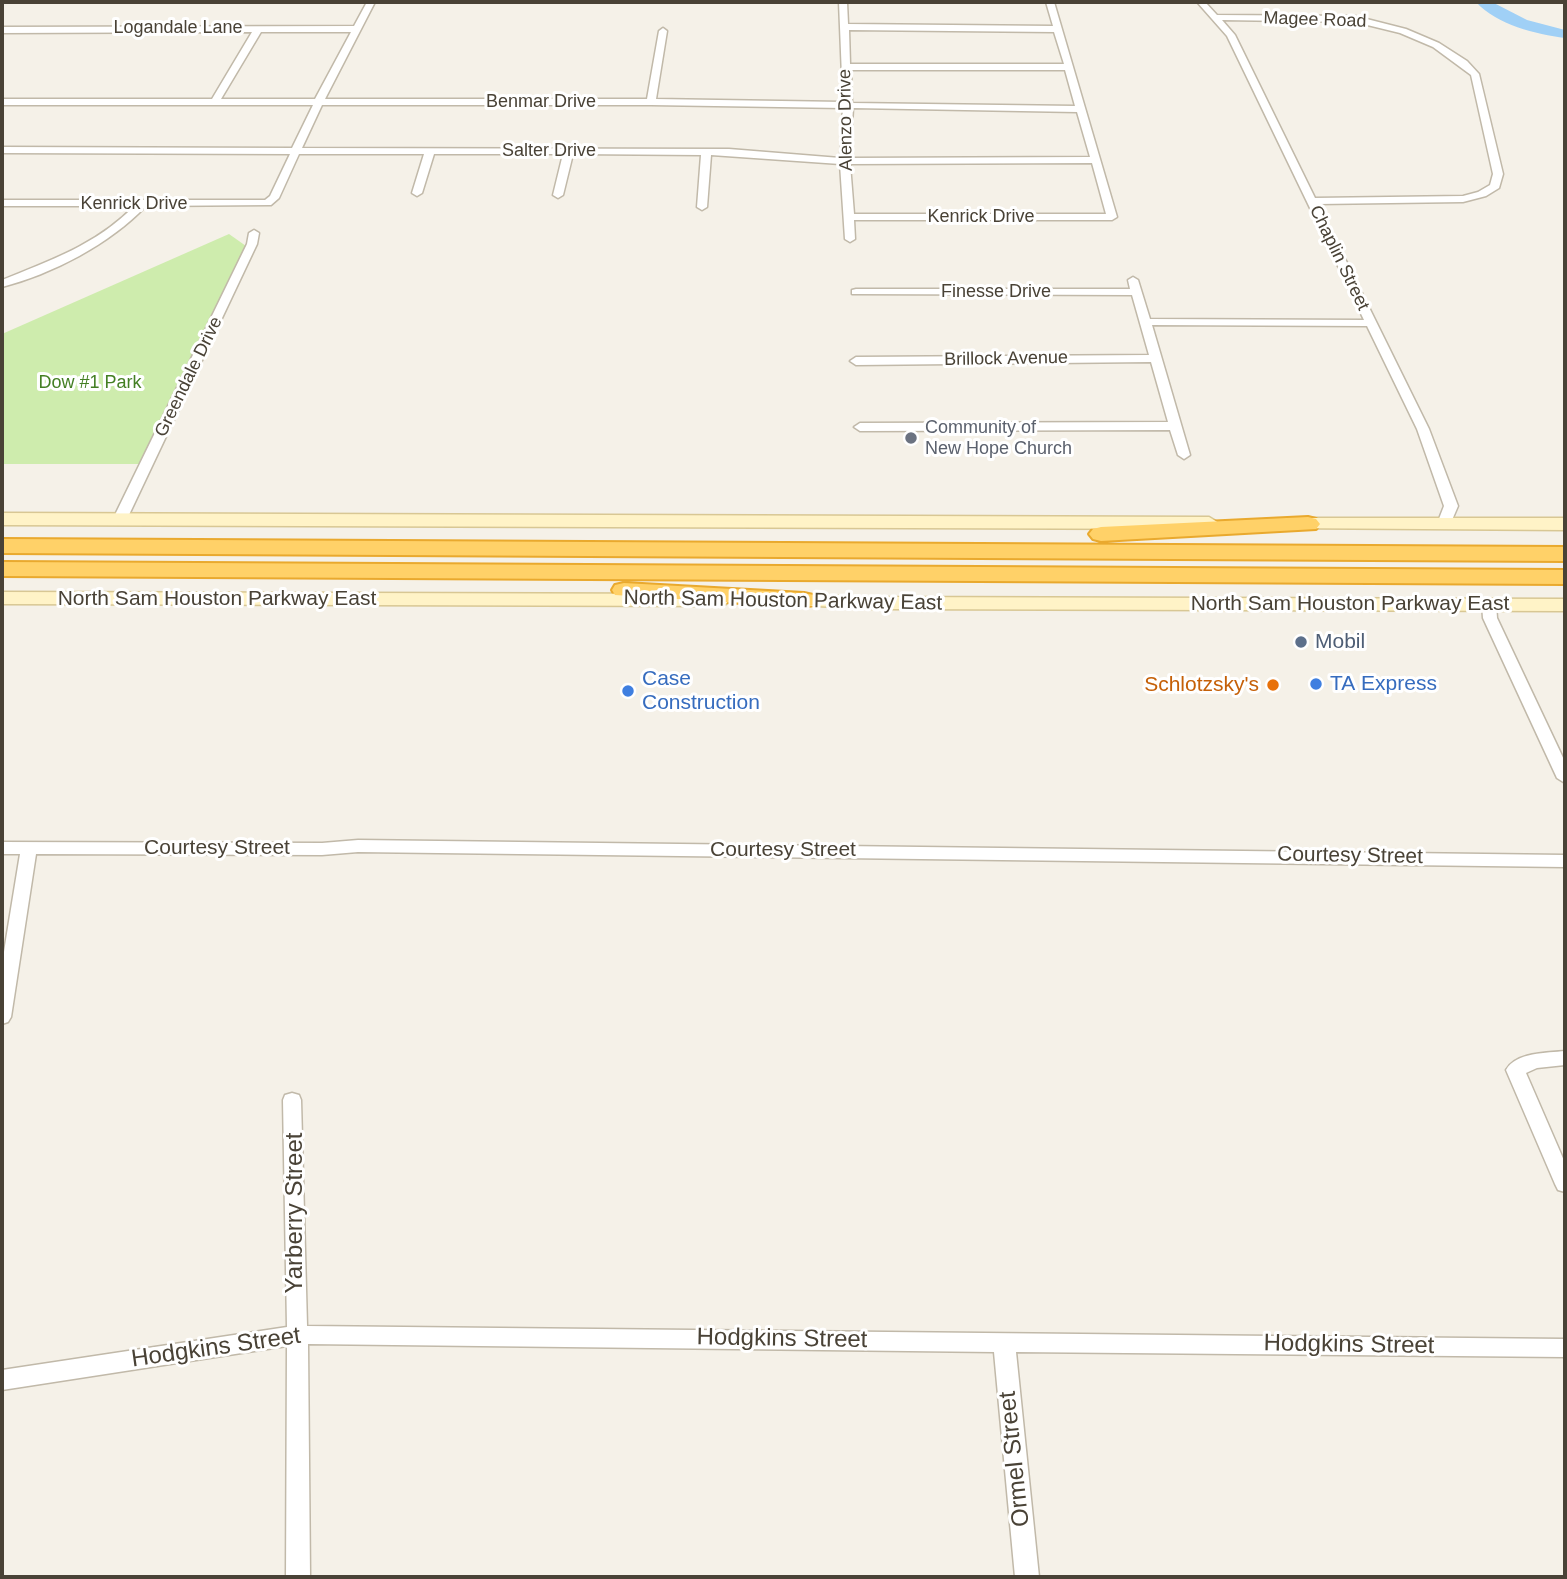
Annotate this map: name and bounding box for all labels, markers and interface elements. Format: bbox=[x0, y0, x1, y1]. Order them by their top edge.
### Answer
street label: Magee Road bbox=[1263, 7, 1367, 33]
street label: Logandale Lane bbox=[113, 17, 243, 39]
street label: Alenzo Drive bbox=[834, 69, 858, 171]
street label: Benmar Drive bbox=[486, 91, 596, 113]
street label: Salter Drive bbox=[502, 140, 596, 162]
street label: Kenrick Drive bbox=[80, 193, 188, 215]
street label: Chaplin Street bbox=[1304, 202, 1374, 314]
street label: Kenrick Drive bbox=[927, 206, 1035, 228]
street label: Finesse Drive bbox=[941, 281, 1051, 303]
street label: Greendale Drive bbox=[151, 313, 227, 441]
street label: Brillock Avenue bbox=[944, 347, 1068, 371]
park label: Dow #1 Park bbox=[38, 372, 142, 394]
place label: Community of New Hope Church bbox=[925, 417, 1072, 460]
marker: Community of New Hope Church bbox=[903, 430, 919, 446]
street label: North Sam Houston Parkway East bbox=[58, 586, 376, 612]
street label: North Sam Houston Parkway East bbox=[623, 586, 943, 616]
street label: North Sam Houston Parkway East bbox=[1191, 591, 1509, 617]
place label: Mobil bbox=[1315, 629, 1365, 655]
marker: Mobil bbox=[1293, 634, 1309, 650]
place label: Case Construction bbox=[642, 666, 760, 716]
place label: TA Express bbox=[1330, 671, 1437, 697]
place label: Schlotzsky's bbox=[1144, 672, 1259, 698]
marker: TA Express bbox=[1308, 676, 1324, 692]
marker: Schlotzsky's bbox=[1265, 677, 1281, 693]
marker: Case Construction bbox=[620, 683, 636, 699]
street label: Courtesy Street bbox=[144, 835, 290, 861]
street label: Courtesy Street bbox=[710, 837, 856, 863]
street label: Courtesy Street bbox=[1277, 842, 1423, 870]
street label: Yarberry Street bbox=[281, 1133, 309, 1293]
street label: Hodgkins Street bbox=[129, 1322, 303, 1374]
street label: Hodgkins Street bbox=[696, 1323, 868, 1355]
street label: Hodgkins Street bbox=[1263, 1329, 1435, 1361]
street label: Ormel Street bbox=[994, 1390, 1036, 1528]

